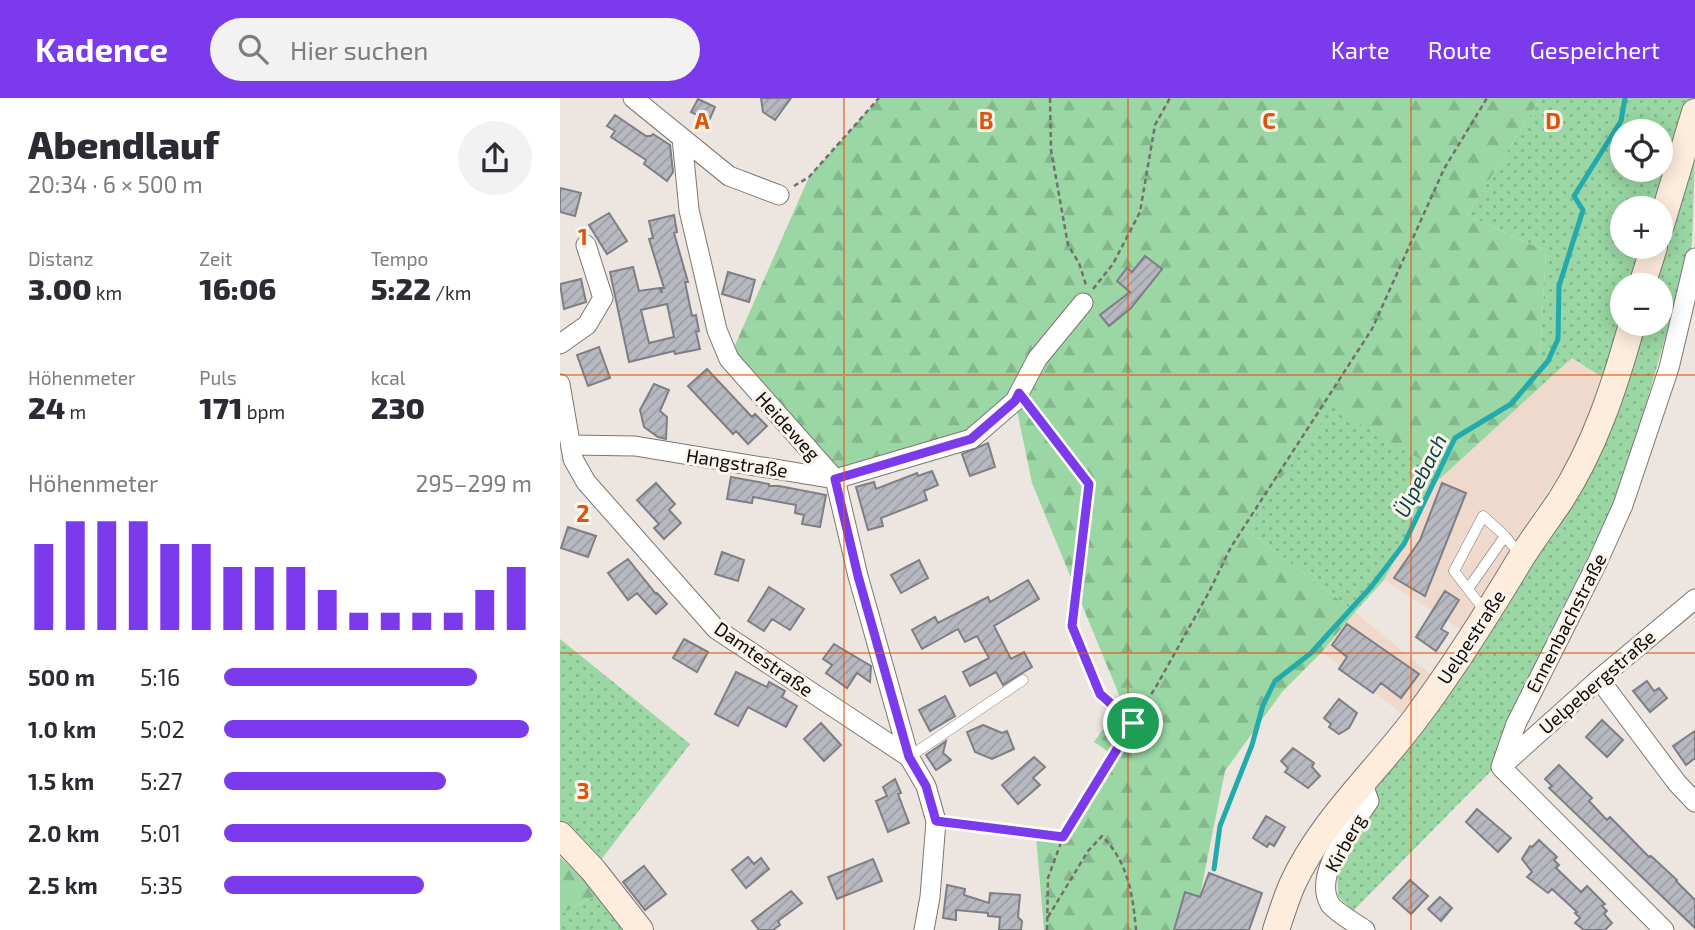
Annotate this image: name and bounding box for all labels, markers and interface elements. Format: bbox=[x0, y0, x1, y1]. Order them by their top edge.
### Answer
search box bbox=[210, 18, 700, 81]
text: Kadence bbox=[35, 29, 168, 69]
icon: search bbox=[234, 30, 272, 68]
text: Hier suchen bbox=[290, 34, 428, 65]
text: Karte bbox=[1331, 35, 1390, 64]
text: Route bbox=[1428, 35, 1492, 64]
text: Gespeichert bbox=[1530, 35, 1660, 64]
text: A bbox=[694, 106, 710, 134]
text: B bbox=[979, 106, 993, 134]
text: C bbox=[1262, 106, 1276, 134]
text: D bbox=[1545, 106, 1561, 134]
map controls bbox=[1610, 119, 1673, 336]
button: locate bbox=[1610, 119, 1673, 182]
text: Abendlauf bbox=[28, 121, 219, 167]
button: share bbox=[458, 121, 532, 195]
text: 20:34 · 6 × 500 m bbox=[28, 170, 203, 198]
button: + bbox=[1610, 196, 1673, 259]
text: 1 bbox=[578, 222, 588, 250]
text: Distanz bbox=[28, 247, 93, 270]
text: Zeit bbox=[199, 247, 232, 270]
text: Tempo bbox=[371, 247, 428, 270]
text: 3.00 bbox=[28, 270, 92, 306]
text: 16:06 bbox=[199, 270, 276, 306]
text: 5:22 bbox=[371, 270, 431, 306]
button: − bbox=[1610, 273, 1673, 336]
text: km bbox=[92, 281, 122, 304]
text: /km bbox=[431, 281, 471, 304]
text: Höhenmeter bbox=[28, 366, 136, 389]
text: Puls bbox=[199, 366, 237, 389]
text: kcal bbox=[371, 366, 405, 389]
street label: Heideweg bbox=[751, 386, 826, 465]
text: 24 bbox=[28, 389, 65, 425]
text: 171 bbox=[199, 389, 242, 425]
text: 230 bbox=[371, 389, 425, 425]
text: m bbox=[65, 400, 86, 423]
text: bpm bbox=[242, 400, 285, 423]
water label: Ülpebach bbox=[1388, 430, 1451, 521]
street label: Hangstraße bbox=[685, 443, 790, 482]
text: Höhenmeter bbox=[28, 469, 158, 497]
text: 295–299 m bbox=[415, 469, 532, 497]
text: 2 bbox=[576, 499, 590, 527]
street label: Ennenbachstraße bbox=[1520, 549, 1611, 696]
street label: Uelpestraße bbox=[1432, 585, 1510, 688]
street label: Damtestraße bbox=[711, 616, 818, 701]
street label: Uelpebergstraße bbox=[1534, 625, 1660, 738]
text: 500 m bbox=[28, 663, 95, 691]
text: 5:16 bbox=[140, 663, 180, 691]
pin bbox=[1103, 693, 1163, 753]
icon: arrive bbox=[1114, 704, 1152, 742]
text: 1.0 km bbox=[28, 715, 96, 743]
text: 5:02 bbox=[140, 715, 185, 743]
text: 1.5 km bbox=[28, 767, 94, 795]
text: 5:27 bbox=[140, 767, 182, 795]
text: 3 bbox=[576, 776, 590, 804]
street label: Kirberg bbox=[1319, 809, 1370, 876]
text: 2.0 km bbox=[28, 819, 100, 847]
text: 5:01 bbox=[140, 819, 181, 847]
text: 2.5 km bbox=[28, 871, 98, 899]
text: 5:35 bbox=[140, 871, 183, 899]

